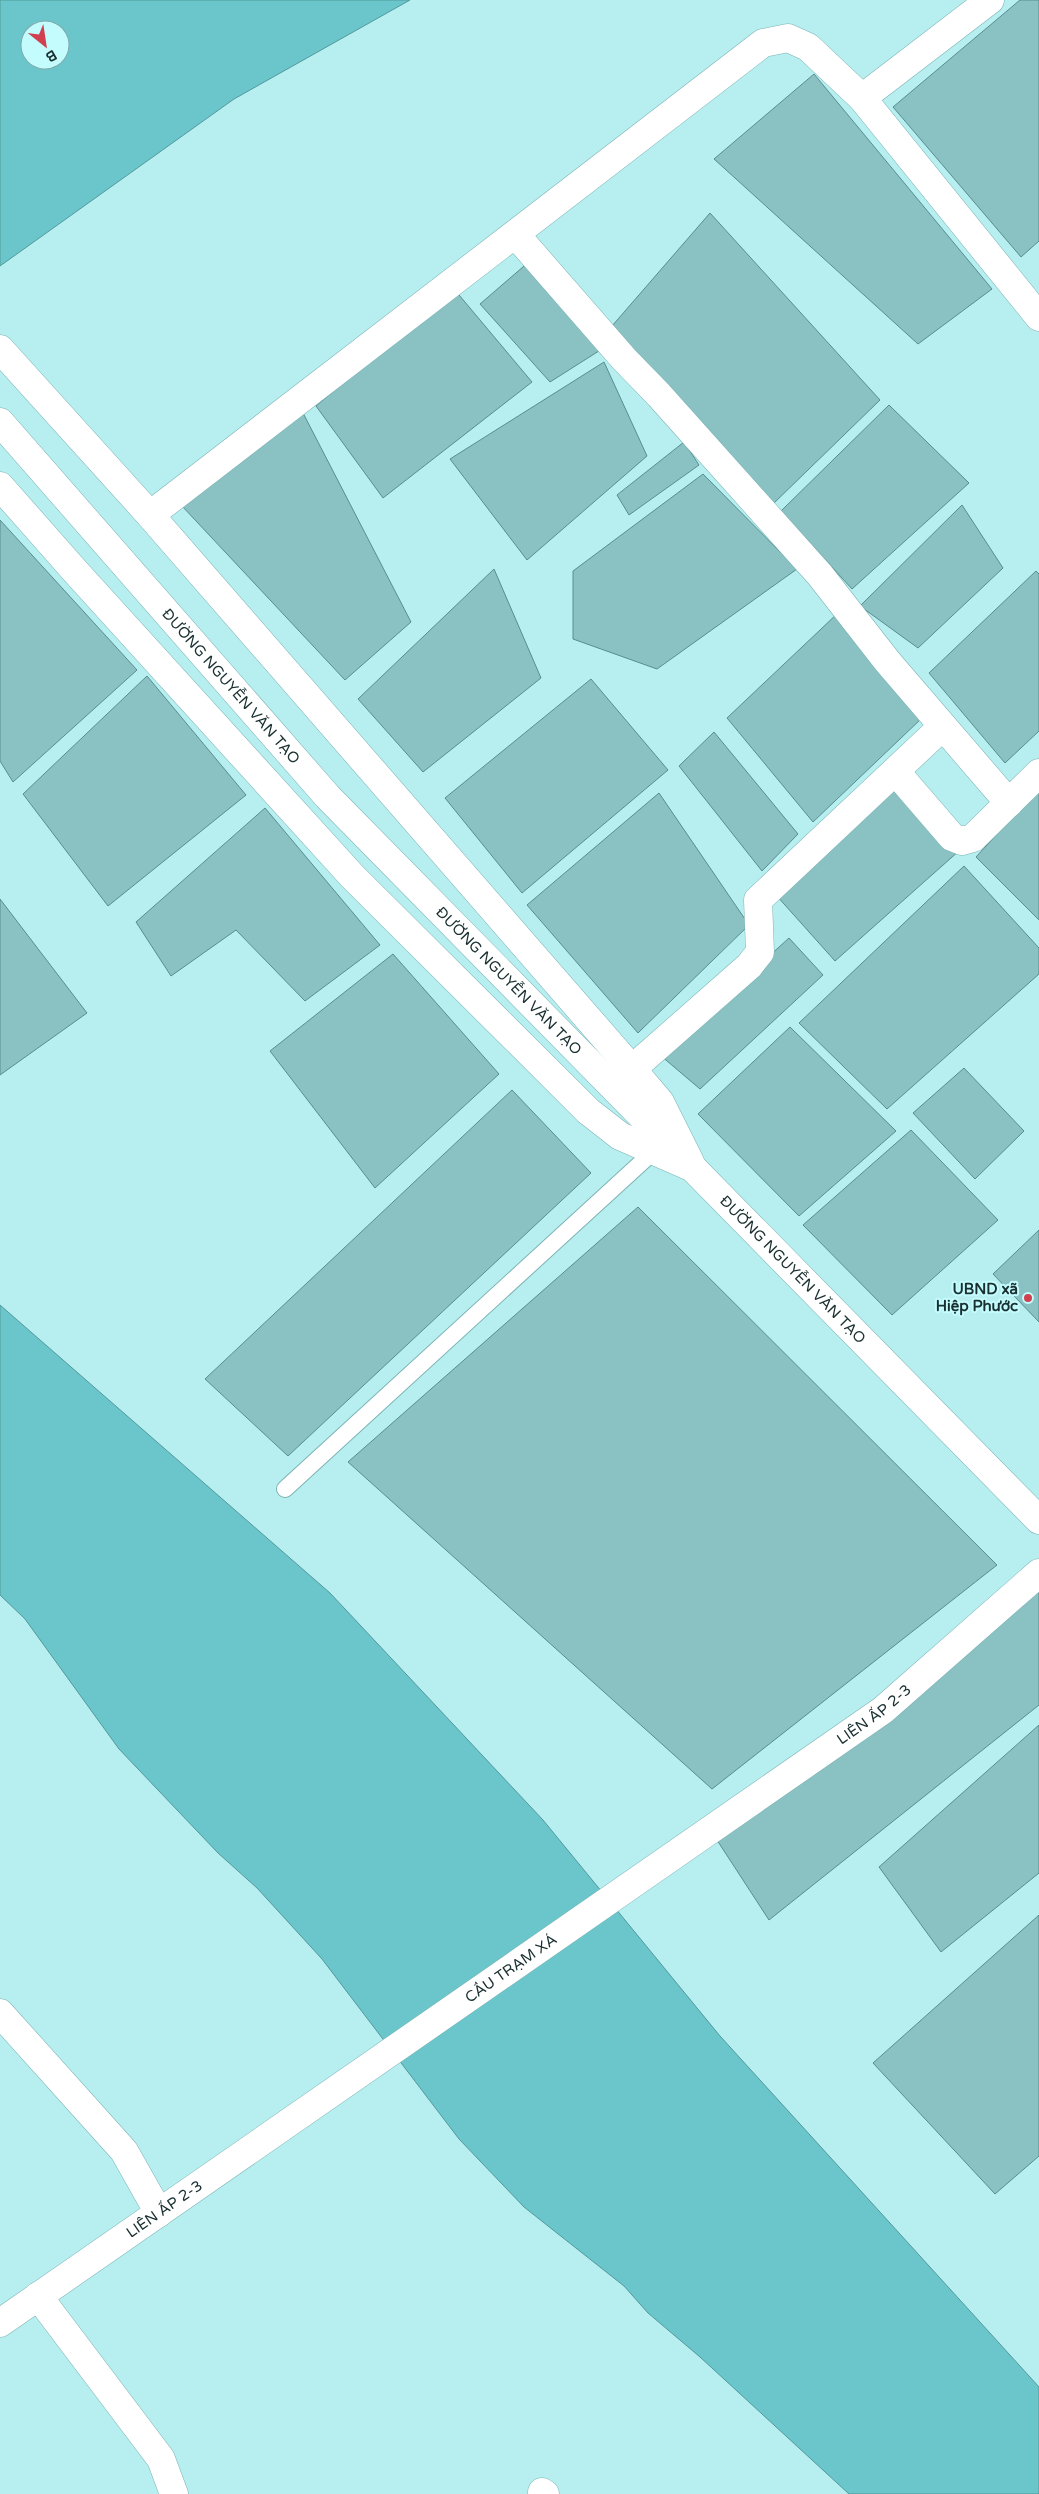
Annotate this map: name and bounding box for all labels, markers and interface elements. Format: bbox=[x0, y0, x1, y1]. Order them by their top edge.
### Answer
north arrow bbox=[20, 20, 70, 70]
text: B bbox=[43, 46, 60, 66]
street label: ĐƯỜNG NGUYỄN VĂN TẠO bbox=[158, 605, 304, 768]
street label: ĐƯỜNG NGUYỄN VĂN TẠO bbox=[432, 903, 585, 1059]
street label: ĐƯỜNG NGUYỄN VĂN TẠO bbox=[716, 1192, 869, 1347]
place label: UBND xã Hiệp Phước bbox=[936, 1280, 1018, 1316]
marker: UBND xã Hiệp Phước bbox=[1022, 1292, 1034, 1304]
street label: LIÊN ẤP 2-3 bbox=[833, 1681, 915, 1748]
street label: CẦU TRẠM XÁ bbox=[462, 1930, 560, 2006]
street label: LIÊN ẤP 2-3 bbox=[123, 2176, 206, 2242]

